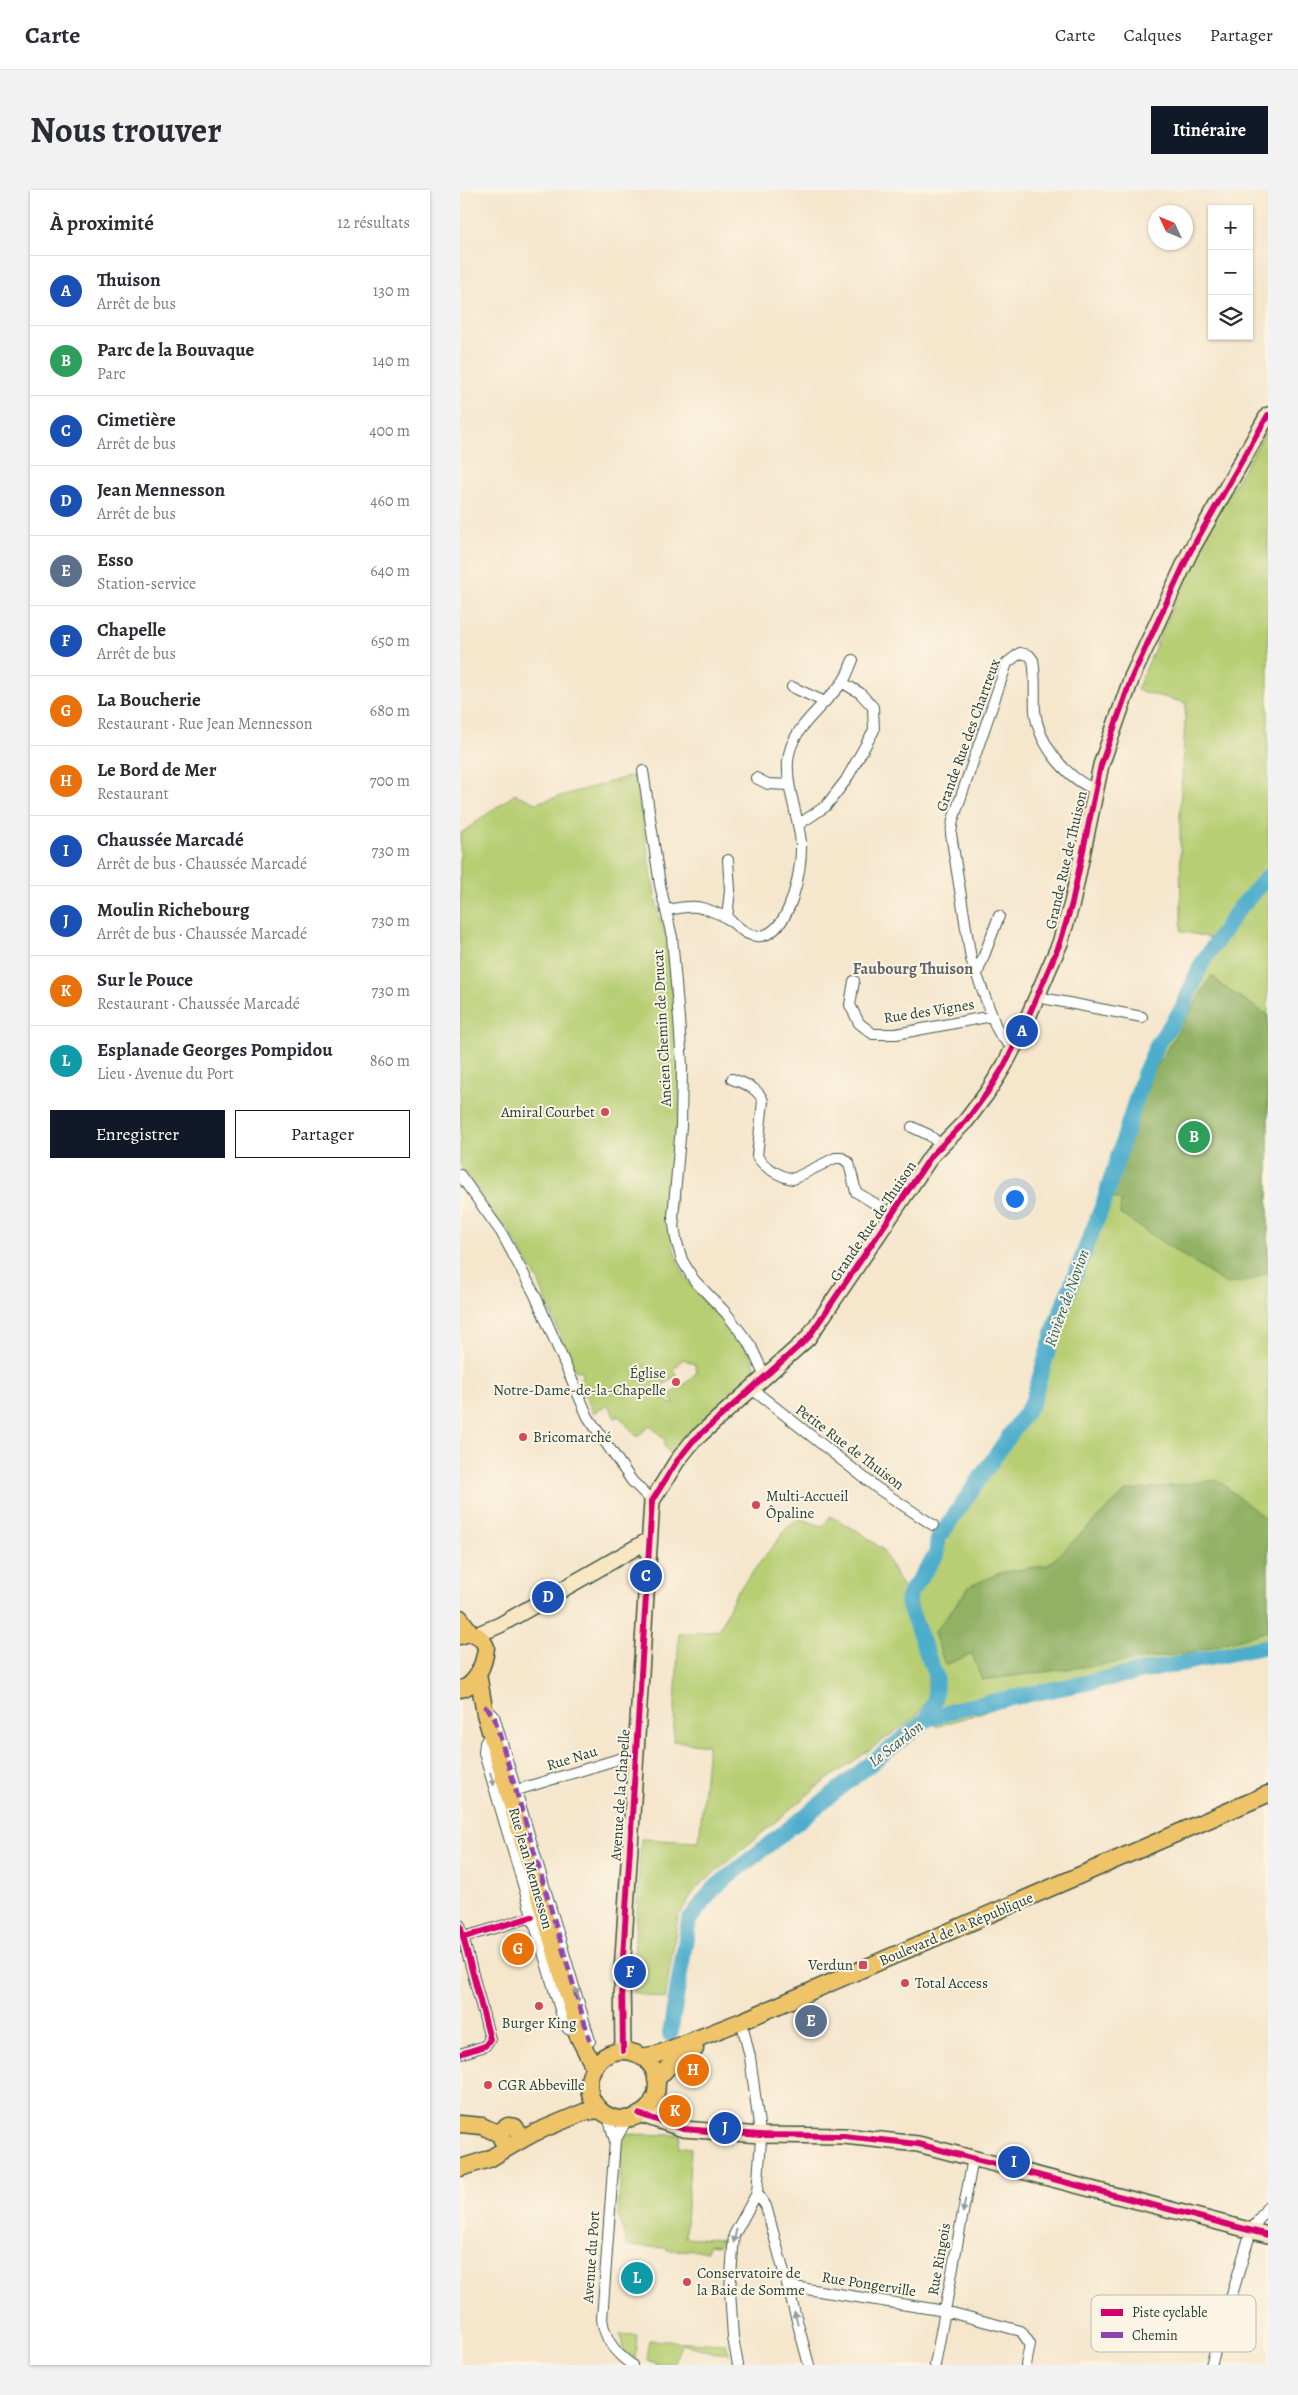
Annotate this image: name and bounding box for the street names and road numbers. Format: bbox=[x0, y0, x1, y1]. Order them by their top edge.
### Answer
street label: Grande Rue des Chartreux bbox=[931, 656, 1005, 814]
street label: Grande Rue de Thuison bbox=[1040, 789, 1092, 931]
street label: Ancien Chemin de Drucat bbox=[648, 949, 676, 1108]
street label: Rue des Vignes bbox=[882, 994, 976, 1028]
street label: Grande Rue de Thuison bbox=[825, 1157, 921, 1285]
street label: Petite Rue de Thuison bbox=[792, 1400, 908, 1494]
street label: Avenue de la Chapelle bbox=[605, 1728, 635, 1863]
street label: Rue Nau bbox=[544, 1741, 601, 1775]
street label: Rue Jean Mennesson bbox=[504, 1805, 558, 1931]
street label: Boulevard de la République bbox=[876, 1887, 1036, 1971]
street label: Avenue du Port bbox=[578, 2210, 604, 2305]
street label: Rue Ringois bbox=[923, 2221, 955, 2297]
street label: Rue Pongerville bbox=[821, 2267, 918, 2301]

